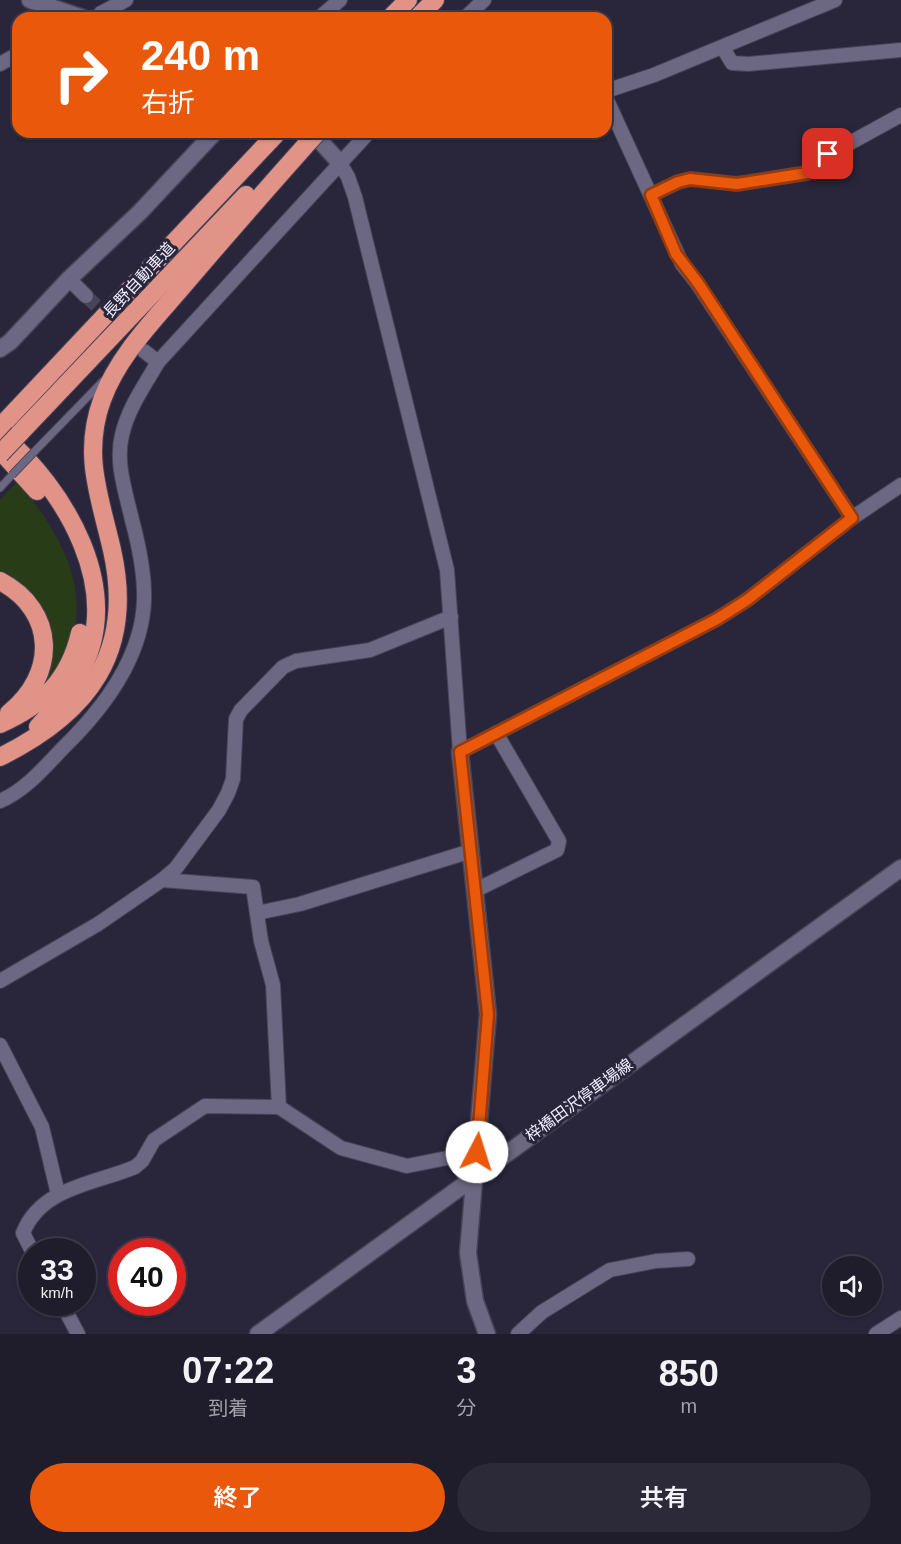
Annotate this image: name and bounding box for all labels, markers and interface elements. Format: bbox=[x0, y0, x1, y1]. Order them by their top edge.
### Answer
text: 240 m bbox=[141, 32, 260, 79]
icon: right bbox=[42, 36, 120, 114]
text: 右折 bbox=[141, 88, 195, 118]
pin bbox=[802, 128, 853, 179]
icon: arrive bbox=[811, 137, 844, 170]
street label: 長野自動車道 bbox=[100, 239, 178, 321]
street label: 梓橋田沢停車場線 bbox=[522, 1056, 636, 1144]
position arrow bbox=[445, 1120, 509, 1184]
speed limit sign: 40 bbox=[108, 1238, 186, 1316]
text: 33 bbox=[40, 1253, 74, 1286]
map controls bbox=[822, 1256, 882, 1316]
button: sound bbox=[822, 1256, 882, 1316]
text: km/h bbox=[41, 1284, 73, 1301]
text: 07:22 bbox=[182, 1350, 274, 1391]
text: 3 bbox=[456, 1350, 477, 1391]
text: 850 bbox=[659, 1353, 719, 1394]
text: m bbox=[680, 1395, 697, 1417]
text: 到着 bbox=[208, 1397, 248, 1419]
text: 分 bbox=[457, 1397, 477, 1419]
button: 終了 bbox=[30, 1463, 445, 1532]
button: 共有 bbox=[457, 1463, 871, 1532]

